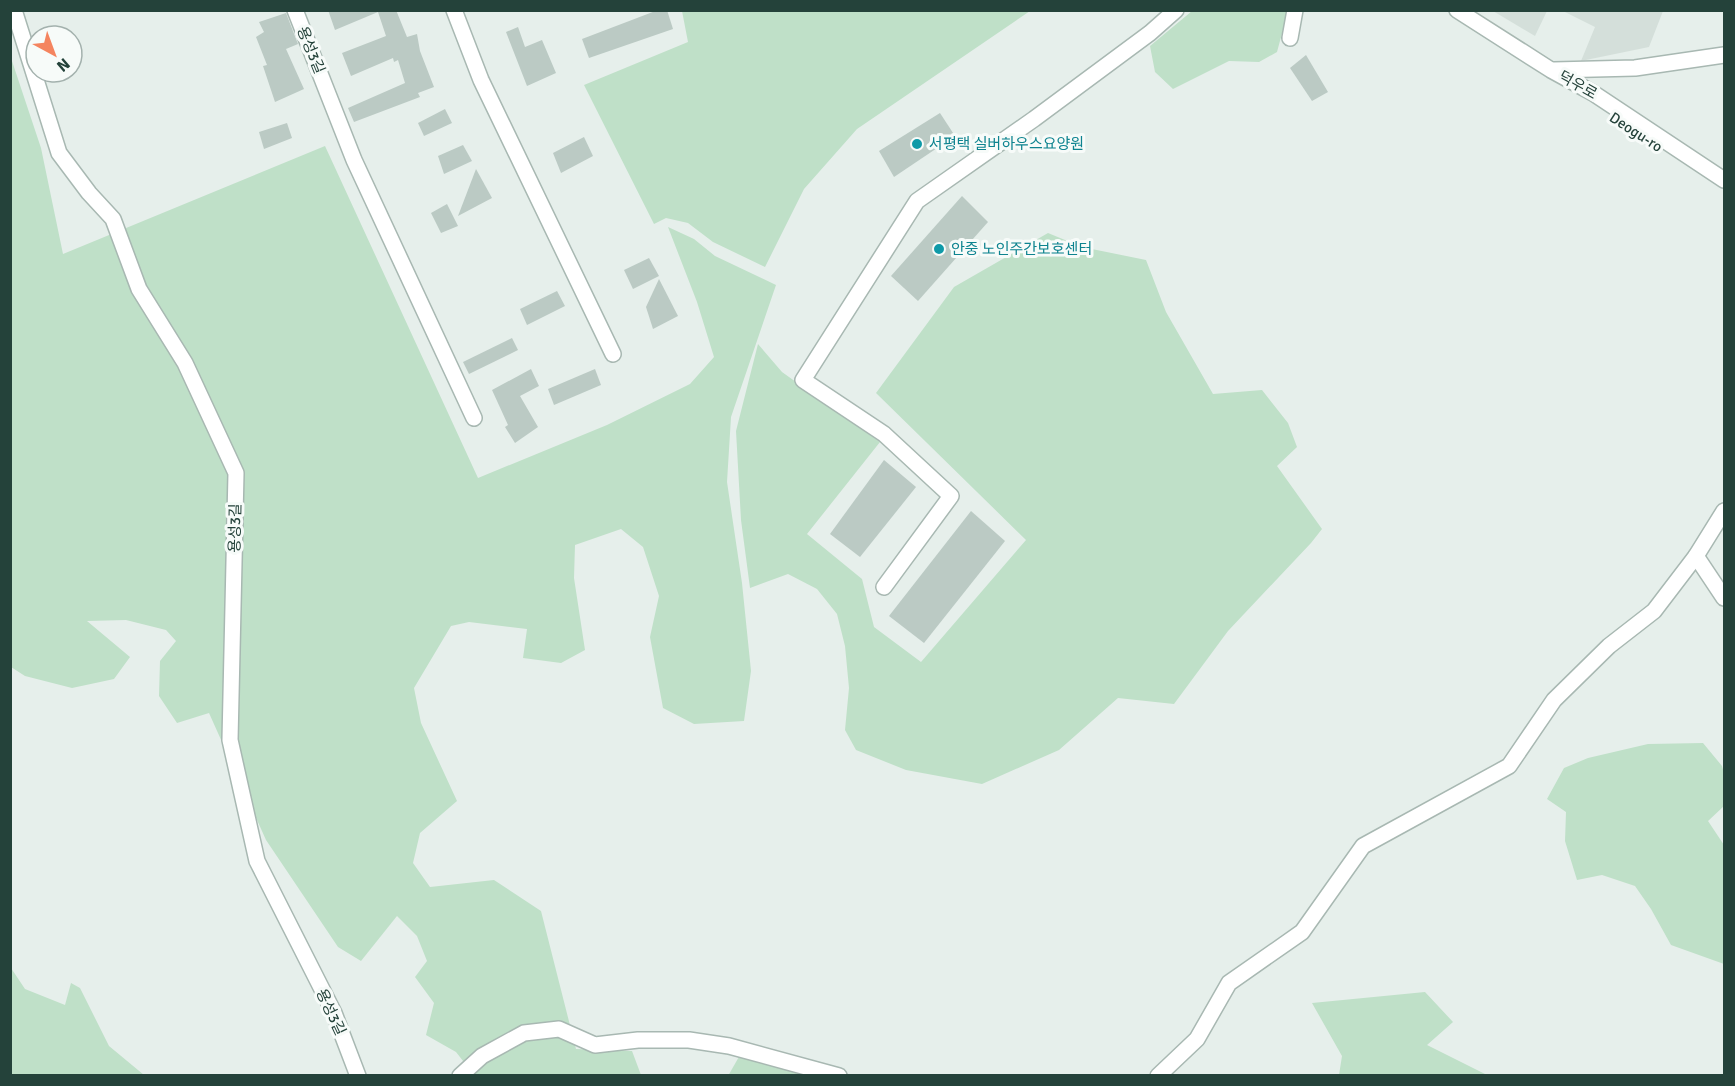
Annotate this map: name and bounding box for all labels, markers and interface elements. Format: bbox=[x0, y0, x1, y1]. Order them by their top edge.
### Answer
north arrow bbox=[24, 24, 84, 84]
street label: 용성3길 bbox=[293, 24, 329, 76]
text: N bbox=[52, 53, 74, 76]
street label: 덕우로 bbox=[1556, 67, 1600, 103]
street label: Deogu-ro bbox=[1606, 108, 1666, 156]
place label: 서평택 실버하우스요양원 bbox=[929, 135, 1084, 153]
marker: 서평택 실버하우스요양원 bbox=[910, 137, 924, 151]
place label: 안중 노인주간보호센터 bbox=[951, 240, 1092, 258]
marker: 안중 노인주간보호센터 bbox=[932, 242, 946, 256]
street label: 용성3길 bbox=[226, 503, 244, 553]
street label: 용성3길 bbox=[312, 986, 350, 1038]

